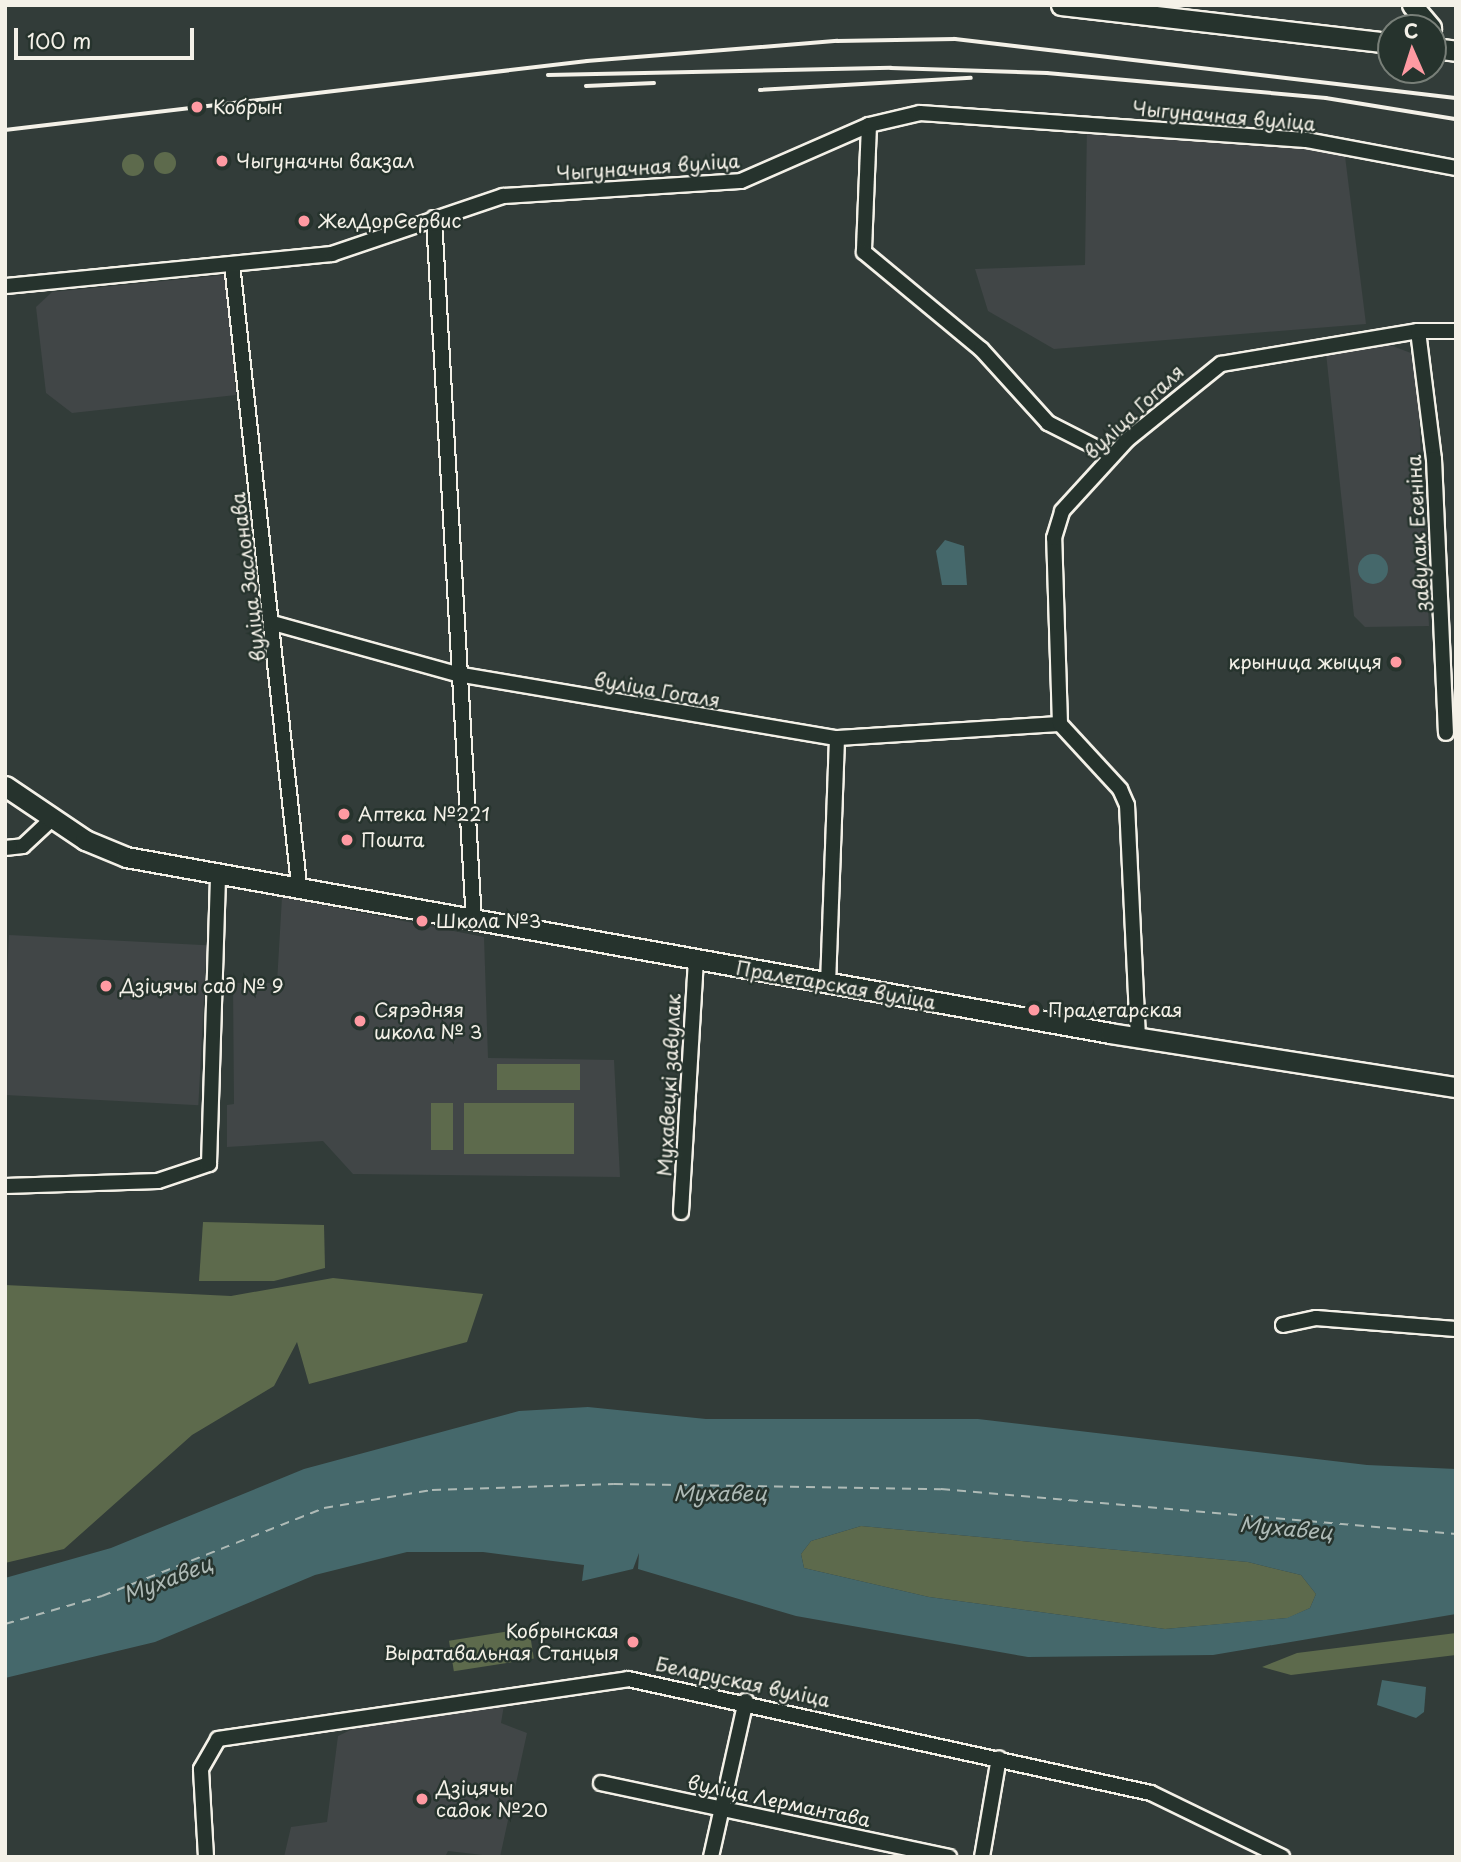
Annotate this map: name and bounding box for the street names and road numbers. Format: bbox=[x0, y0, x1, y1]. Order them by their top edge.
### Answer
street label: Чыгуначная вуліца bbox=[1131, 97, 1317, 135]
street label: Чыгуначная вуліца bbox=[555, 149, 741, 185]
street label: вуліца Гогаля bbox=[1079, 360, 1189, 464]
street label: завулак Есеніна bbox=[1403, 455, 1433, 611]
street label: вуліца Заслонава bbox=[226, 491, 270, 663]
street label: вуліца Гогаля bbox=[592, 668, 722, 712]
street label: Пралетарская вуліца bbox=[734, 956, 938, 1014]
street label: Мухавецкі завулак bbox=[653, 993, 685, 1177]
street label: Беларуская вуліца bbox=[653, 1652, 833, 1712]
street label: вуліца Лермантава bbox=[685, 1770, 873, 1832]

